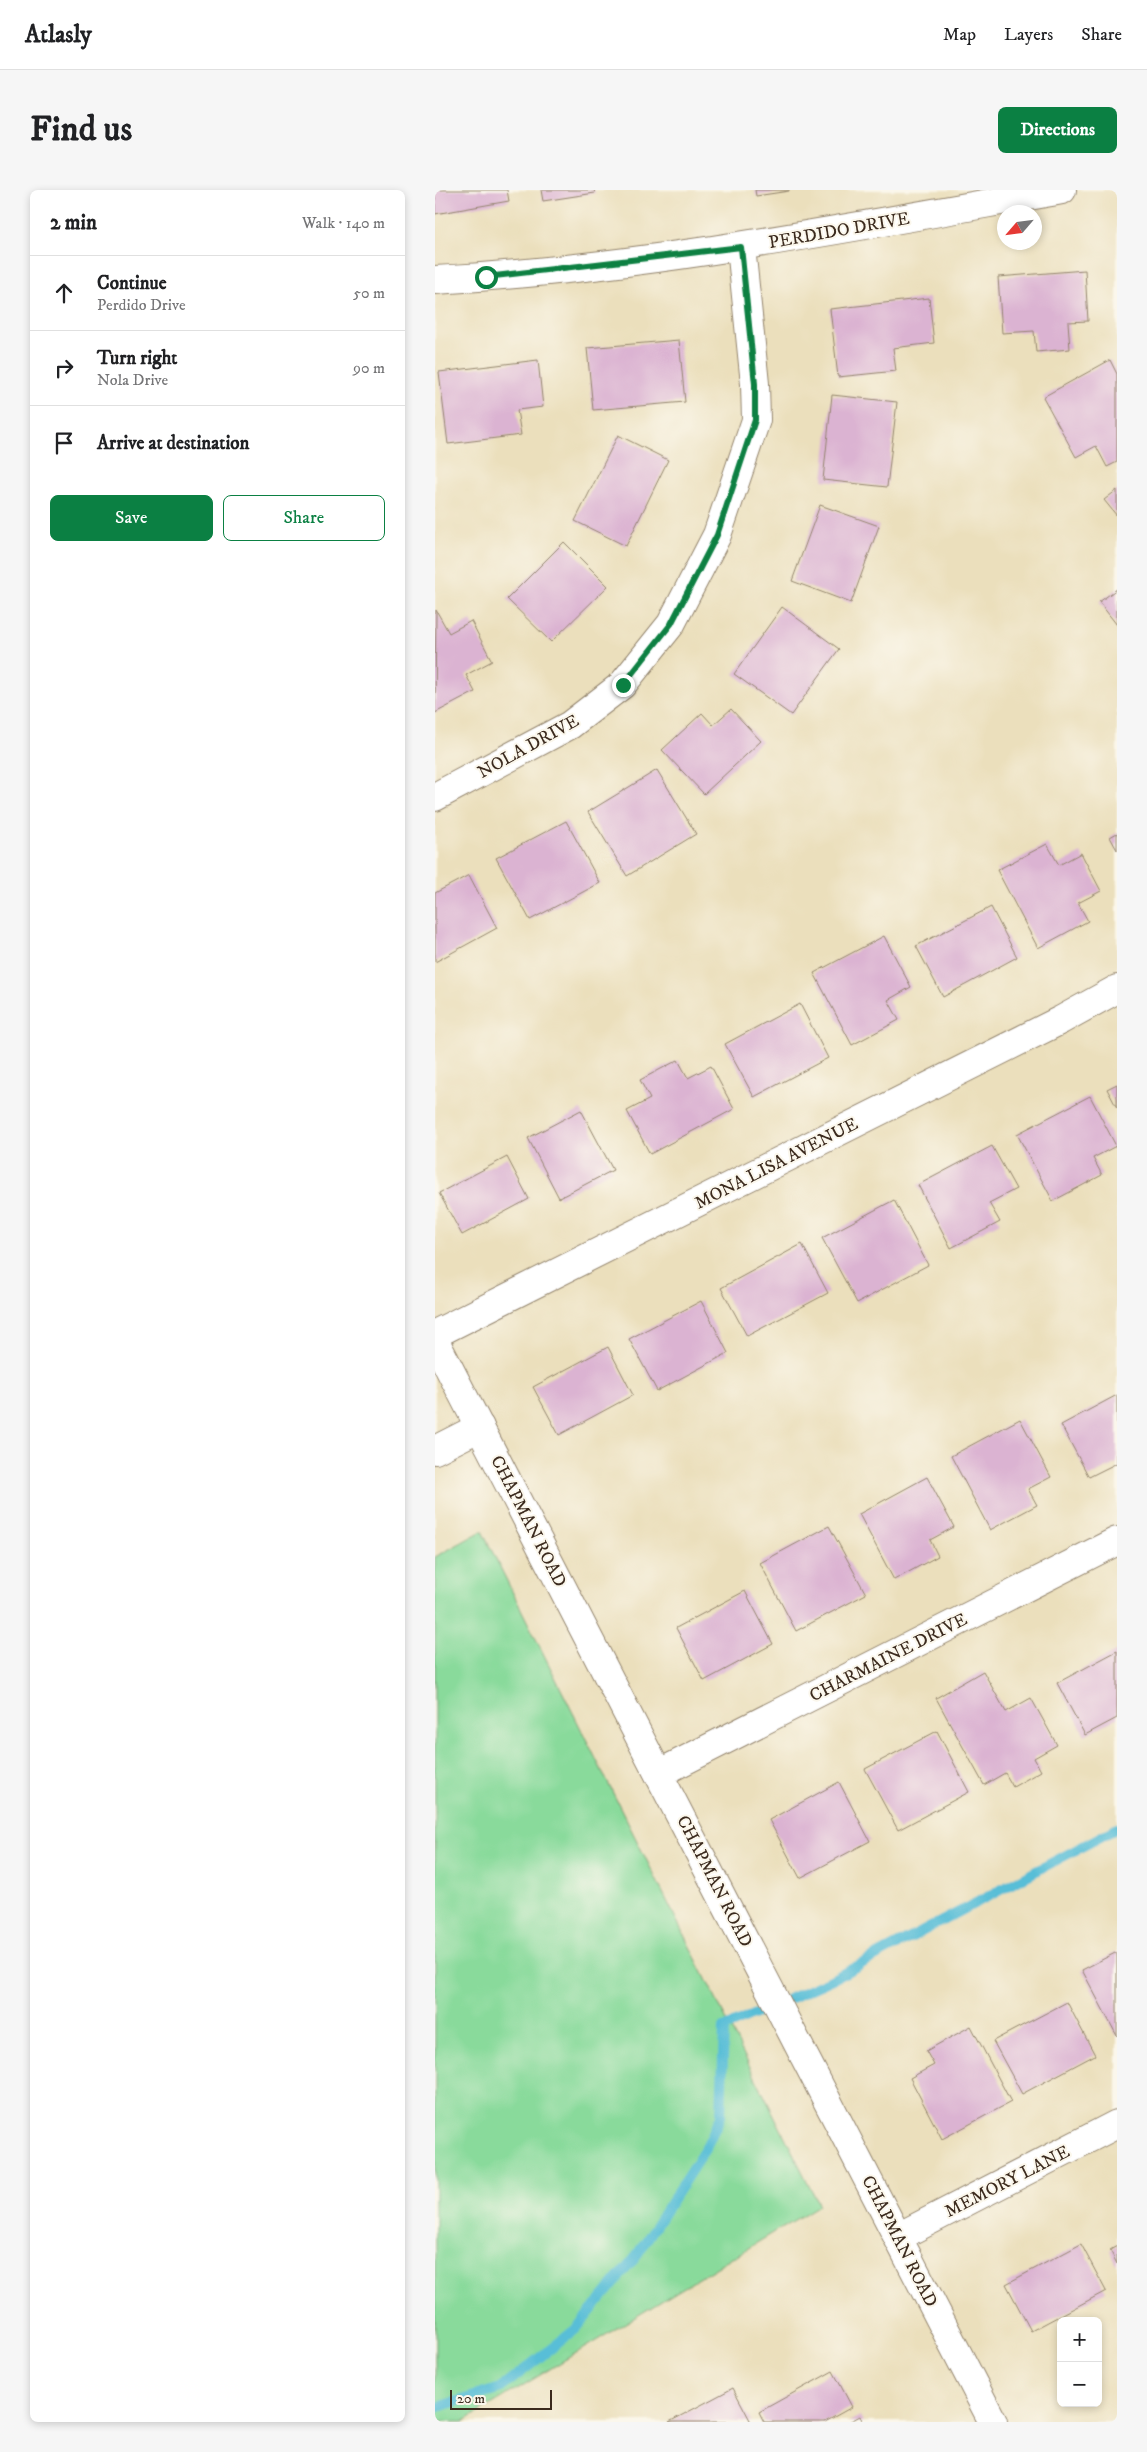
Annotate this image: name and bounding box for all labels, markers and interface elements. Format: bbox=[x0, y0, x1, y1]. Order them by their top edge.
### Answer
text: Atlasly bbox=[25, 20, 92, 50]
text: Map bbox=[943, 24, 976, 46]
text: Layers bbox=[1004, 24, 1053, 46]
text: Share bbox=[1081, 24, 1122, 46]
button: Directions bbox=[998, 107, 1117, 153]
text: Find us bbox=[30, 108, 132, 152]
north arrow bbox=[997, 205, 1042, 250]
street label: PERDIDO DRIVE bbox=[767, 208, 912, 254]
text: 2 min bbox=[50, 210, 97, 236]
text: Walk · 140 m bbox=[302, 213, 385, 233]
route start bbox=[475, 266, 498, 289]
text: Continue bbox=[97, 272, 167, 295]
icon: ahead bbox=[50, 279, 78, 307]
text: 50 m bbox=[353, 283, 385, 303]
text: Perdido Drive bbox=[97, 295, 186, 315]
text: Turn right bbox=[97, 347, 177, 370]
icon: right bbox=[50, 354, 78, 382]
text: 90 m bbox=[353, 358, 385, 378]
text: Nola Drive bbox=[97, 370, 168, 390]
icon: arrive bbox=[50, 429, 78, 457]
text: Arrive at destination bbox=[97, 432, 249, 455]
button: Save bbox=[50, 495, 213, 541]
button: Share bbox=[223, 495, 385, 541]
route end bbox=[612, 674, 635, 697]
street label: NOLA DRIVE bbox=[474, 710, 583, 784]
street label: MONA LISA AVENUE bbox=[691, 1113, 862, 1215]
street label: CHAPMAN ROAD bbox=[485, 1452, 571, 1591]
street label: CHARMAINE DRIVE bbox=[806, 1608, 971, 1707]
street label: CHAPMAN ROAD bbox=[671, 1812, 757, 1951]
street label: MEMORY LANE bbox=[941, 2141, 1074, 2223]
street label: CHAPMAN ROAD bbox=[856, 2172, 942, 2311]
map controls bbox=[1057, 2317, 1102, 2407]
button: + bbox=[1057, 2317, 1102, 2362]
button: − bbox=[1057, 2362, 1102, 2407]
scale bar bbox=[450, 2387, 553, 2410]
text: 20 m bbox=[457, 2390, 485, 2408]

